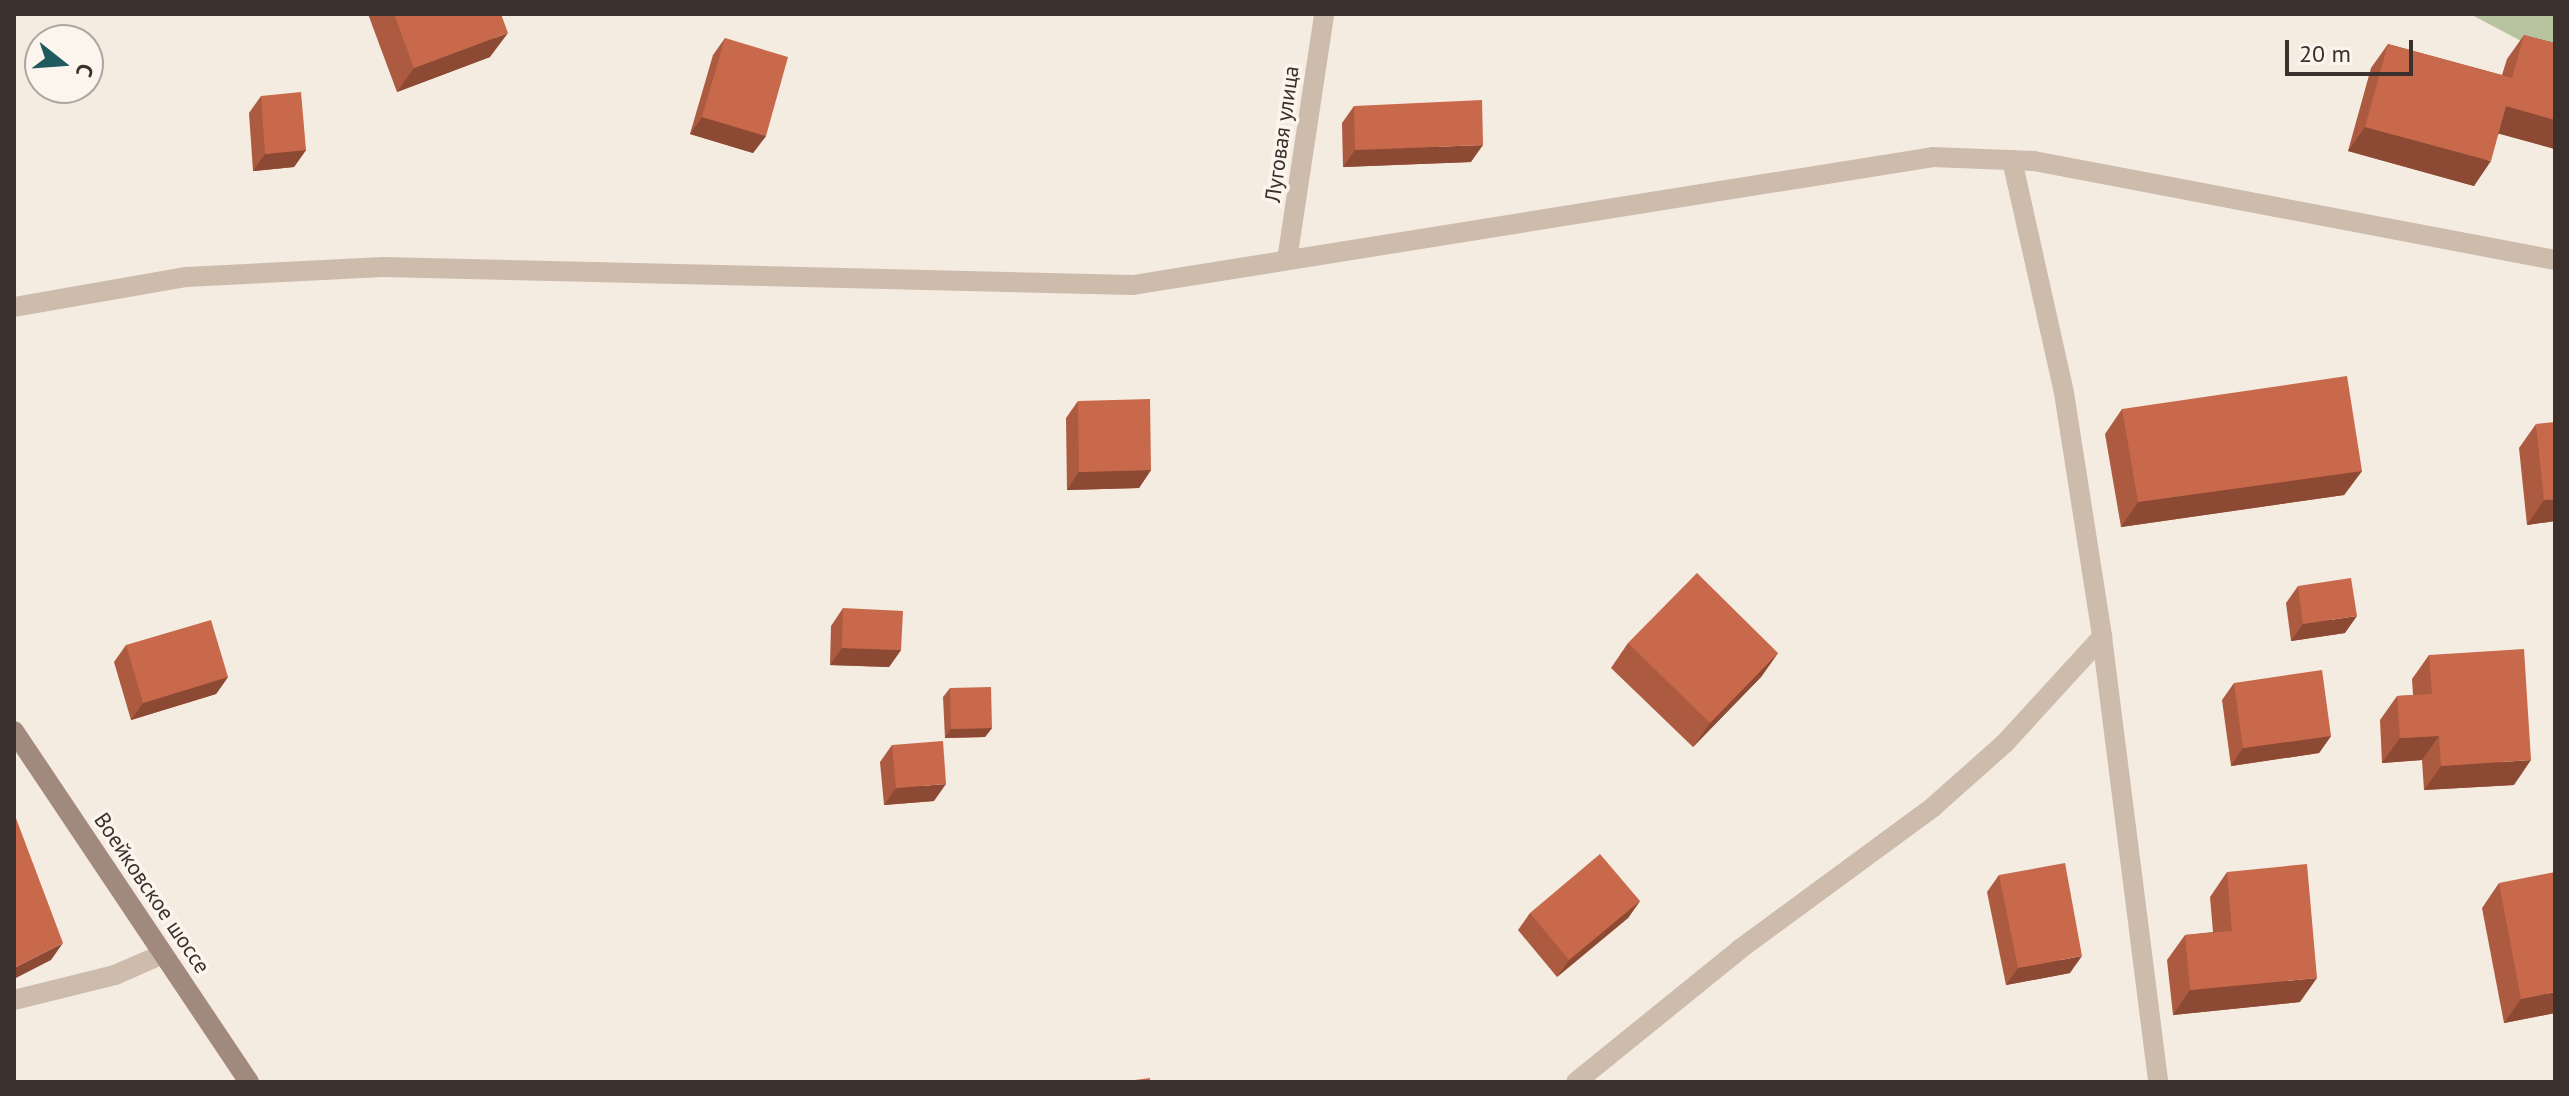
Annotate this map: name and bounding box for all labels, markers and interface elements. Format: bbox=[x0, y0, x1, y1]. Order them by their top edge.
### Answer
north arrow bbox=[24, 24, 104, 104]
scale bar bbox=[2289, 24, 2417, 74]
text: 20 m bbox=[2299, 38, 2351, 69]
text: С bbox=[70, 60, 100, 80]
street label: Луговая улица bbox=[1259, 64, 1305, 204]
street label: Воейковское шоссе bbox=[89, 808, 215, 978]

